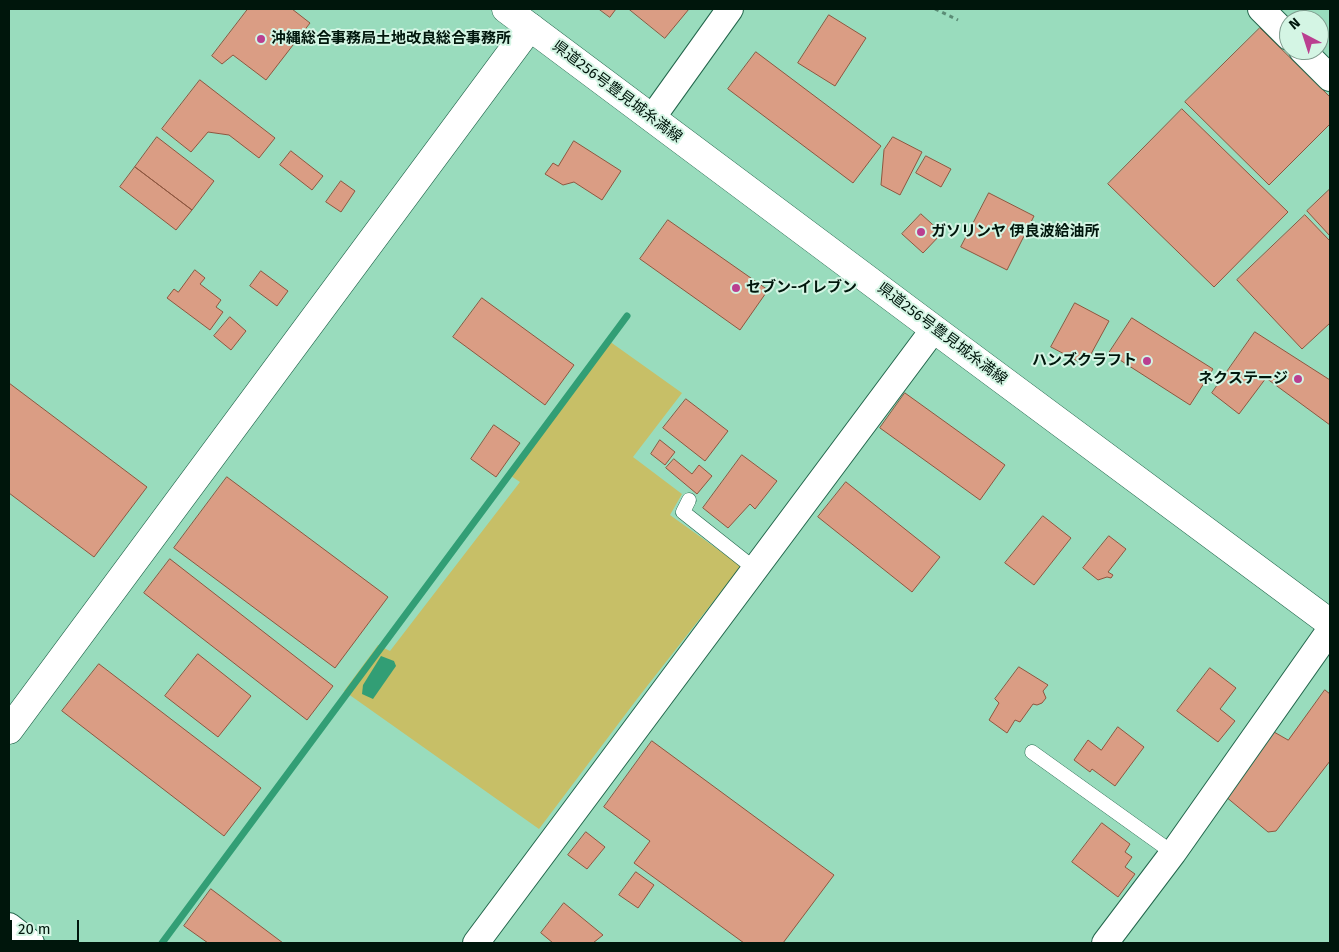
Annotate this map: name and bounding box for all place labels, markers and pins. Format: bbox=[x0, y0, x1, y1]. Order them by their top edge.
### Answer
place label: 沖縄総合事務局土地改良総合事務所 bbox=[271, 30, 511, 48]
marker: 沖縄総合事務局土地改良総合事務所 bbox=[255, 33, 267, 45]
place label: ガソリンヤ 伊良波給油所 bbox=[931, 223, 1100, 241]
marker: ガソリンヤ 伊良波給油所 bbox=[915, 226, 927, 238]
place label: セブン-イレブン bbox=[746, 279, 857, 297]
marker: セブン-イレブン bbox=[730, 282, 742, 294]
place label: ハンズクラフト bbox=[1032, 352, 1137, 370]
marker: ハンズクラフト bbox=[1141, 355, 1153, 367]
place label: ネクステージ bbox=[1198, 370, 1288, 388]
marker: ネクステージ bbox=[1292, 373, 1304, 385]

